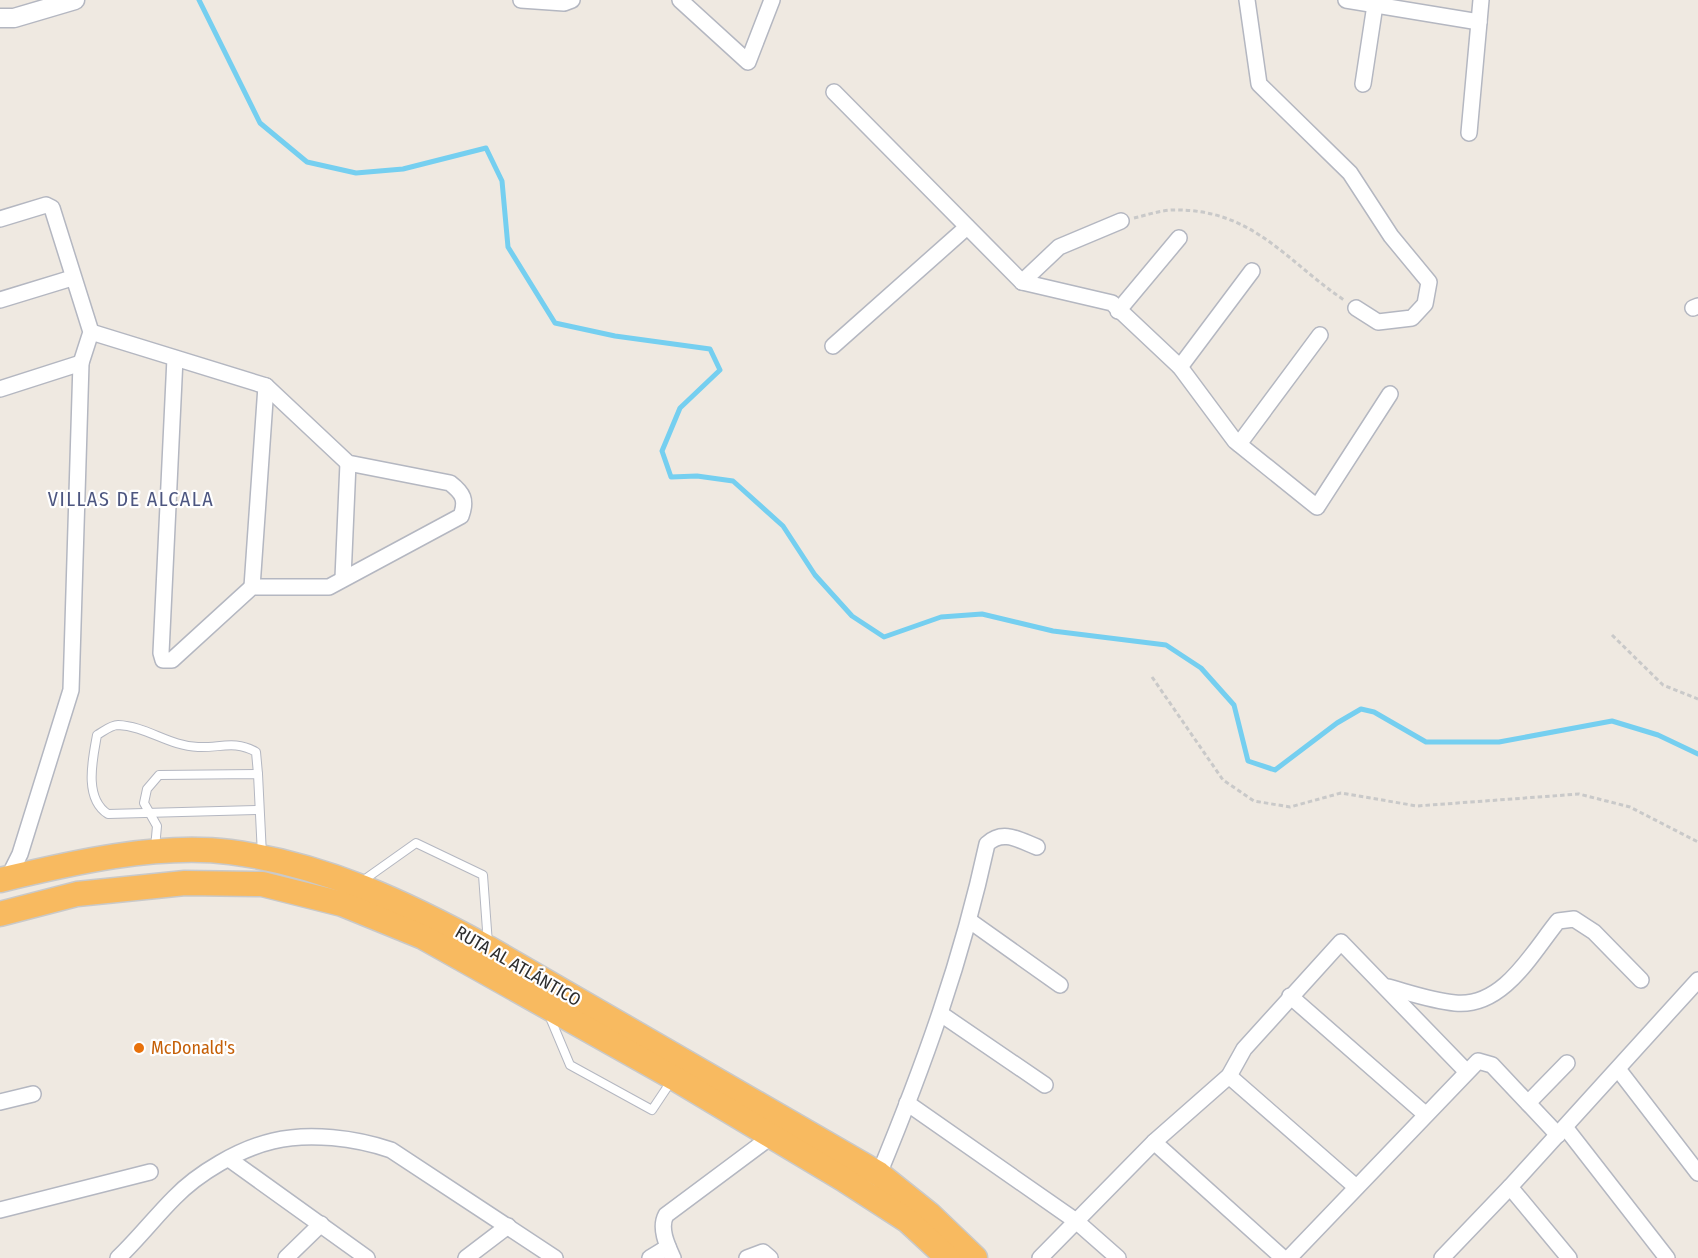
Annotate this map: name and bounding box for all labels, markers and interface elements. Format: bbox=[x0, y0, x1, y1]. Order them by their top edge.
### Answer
district label: VILLAS DE ALCALA bbox=[48, 487, 214, 511]
street label: RUTA AL ATLÁNTICO bbox=[451, 920, 585, 1011]
place label: McDonald's bbox=[151, 1037, 235, 1059]
marker: McDonald's bbox=[132, 1041, 146, 1055]

